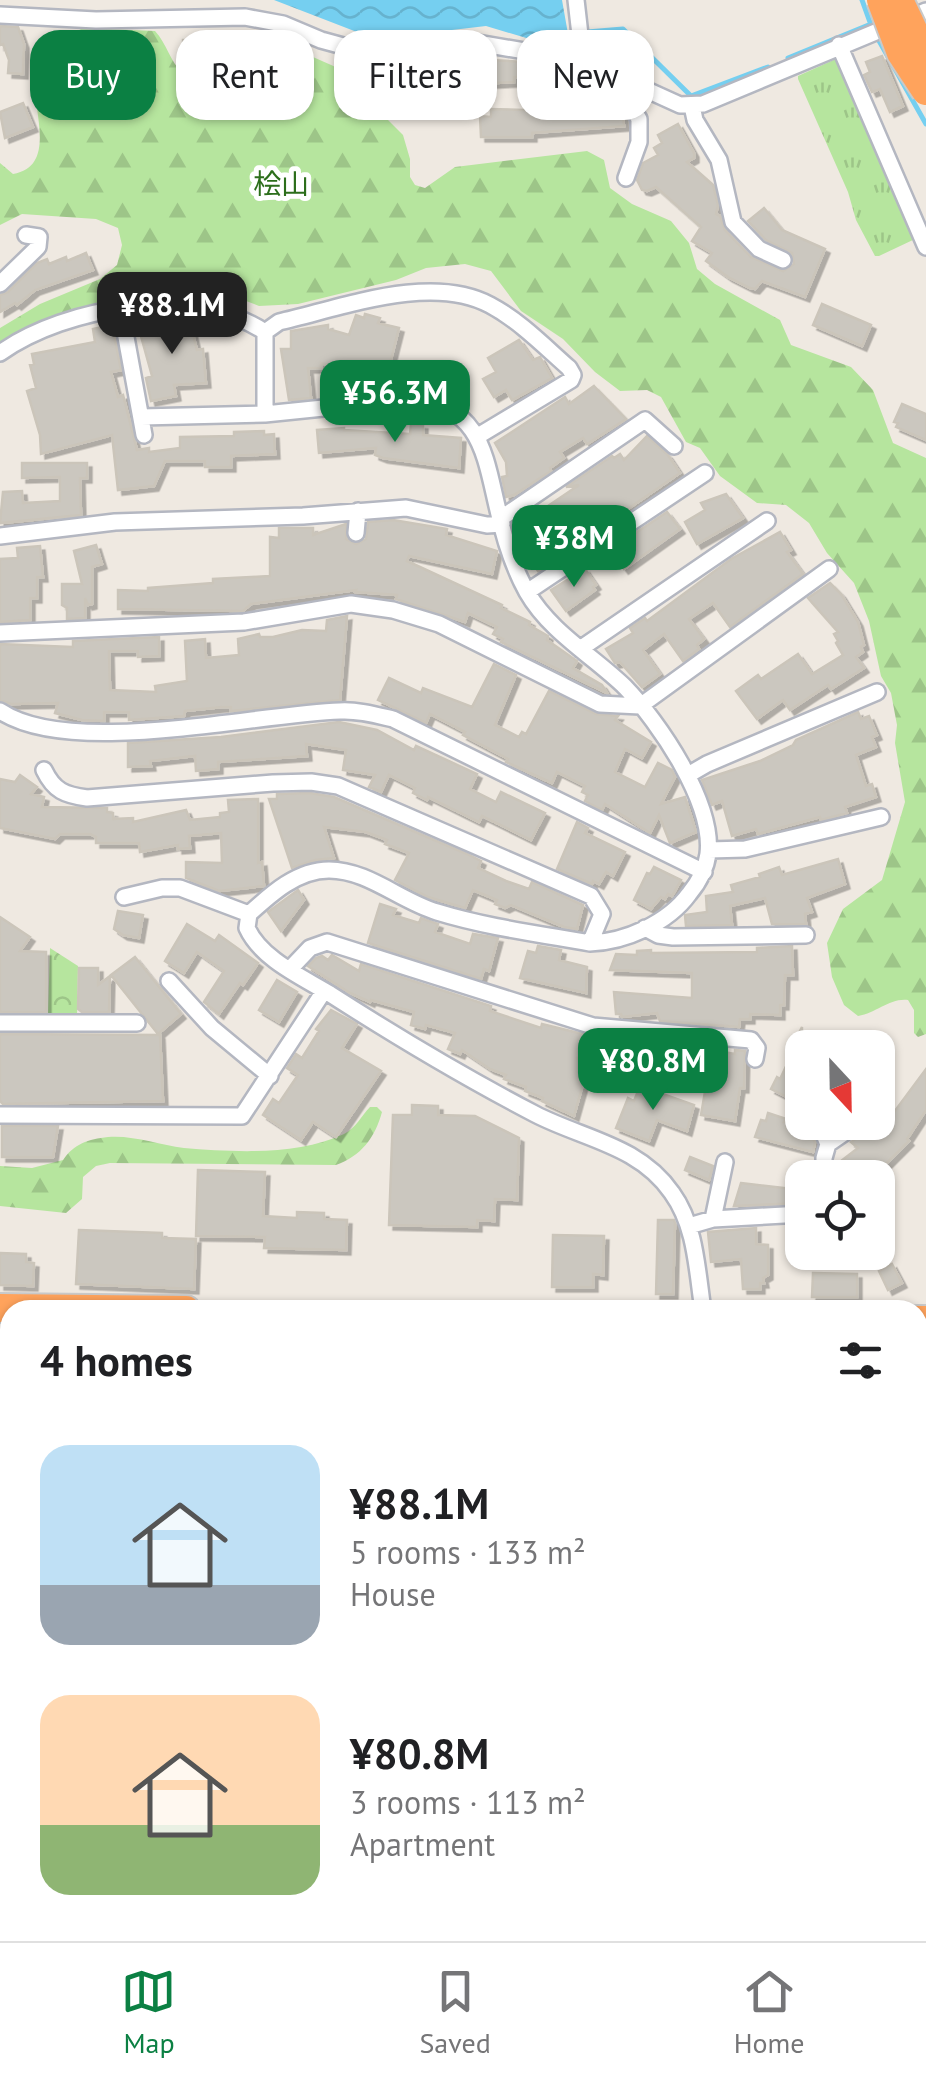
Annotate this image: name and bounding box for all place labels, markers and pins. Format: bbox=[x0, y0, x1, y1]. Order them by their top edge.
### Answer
pin: ¥88.1M bbox=[91, 272, 253, 357]
pin: ¥56.3M bbox=[314, 360, 476, 445]
pin: ¥38M bbox=[515, 505, 633, 590]
pin: ¥80.8M bbox=[572, 1028, 734, 1113]

